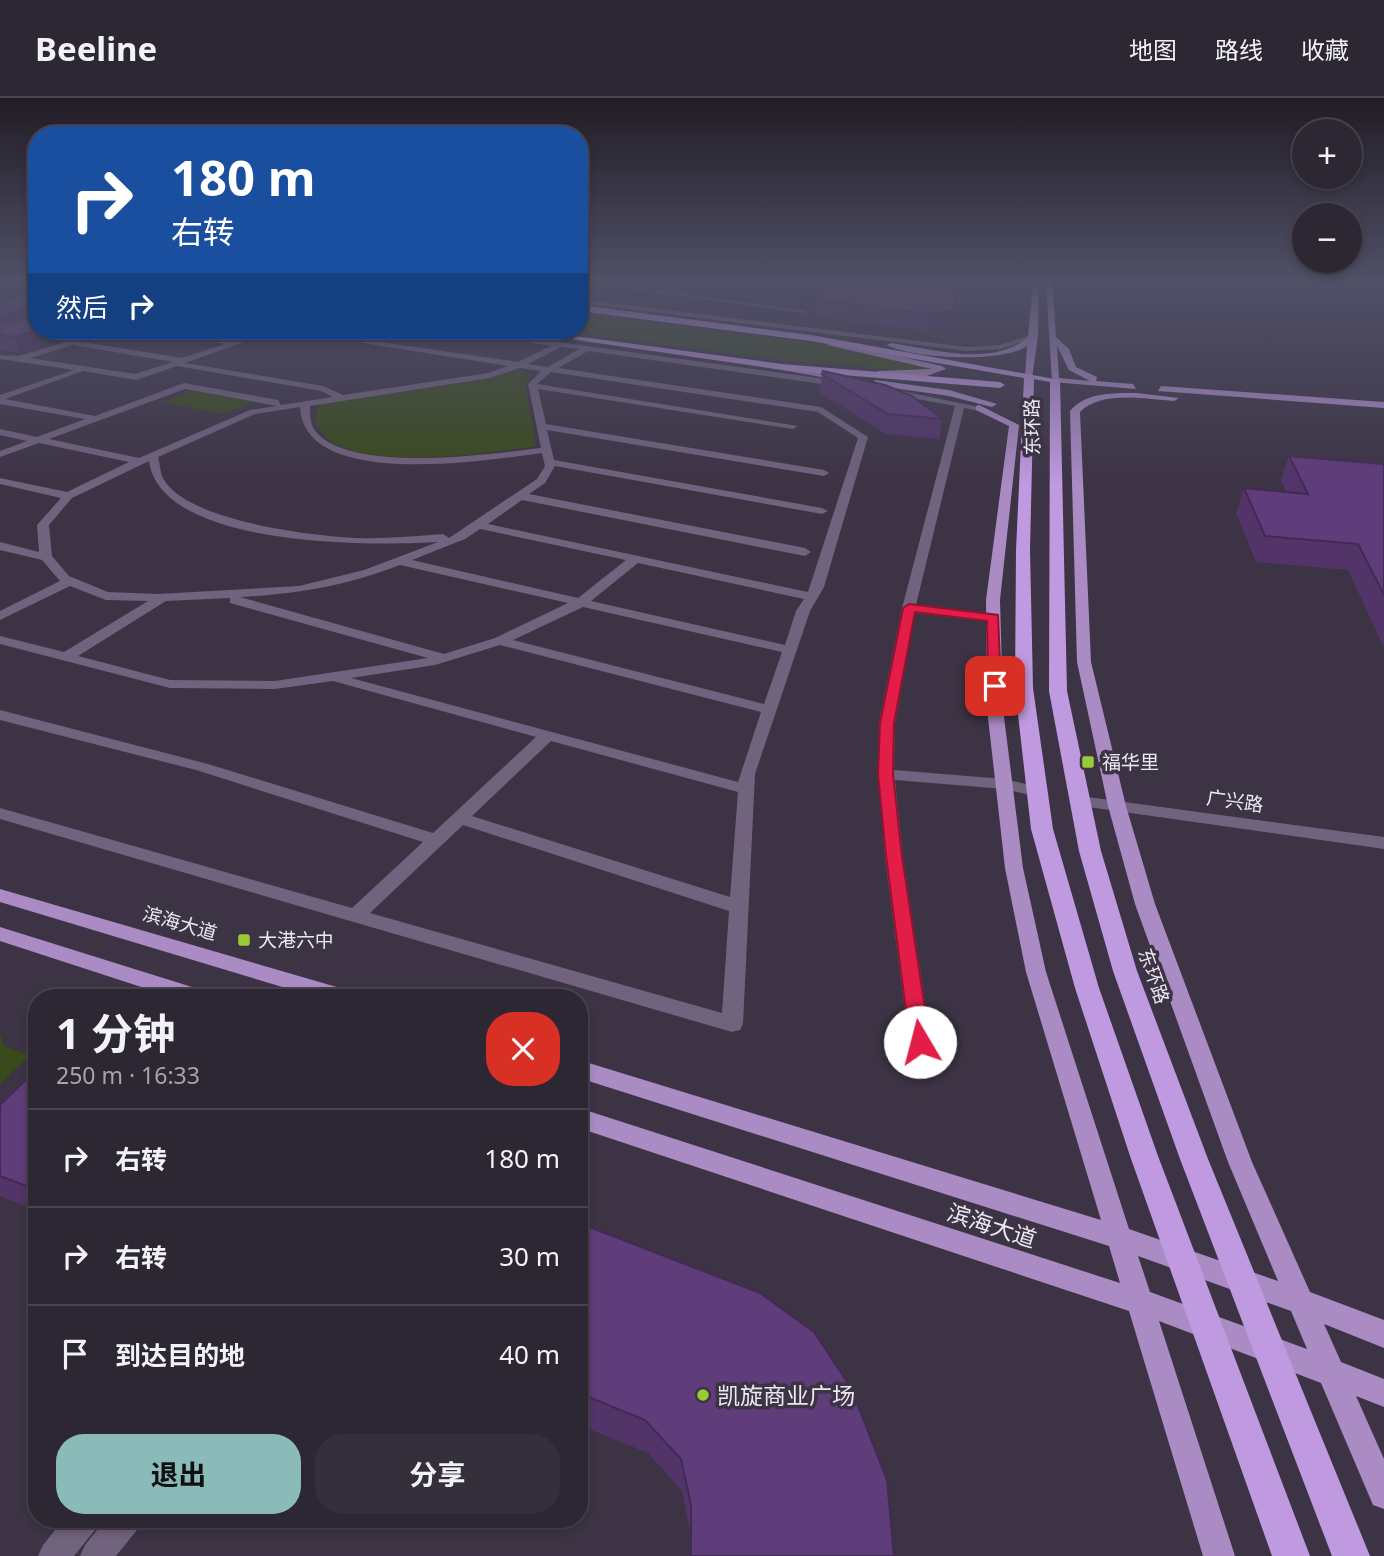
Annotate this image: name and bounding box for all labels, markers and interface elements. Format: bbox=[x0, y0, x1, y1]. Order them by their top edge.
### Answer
text: Beeline bbox=[35, 26, 157, 71]
text: 地图 bbox=[1129, 33, 1177, 66]
text: 路线 bbox=[1215, 33, 1263, 66]
text: 收藏 bbox=[1301, 33, 1349, 66]
map controls bbox=[1292, 119, 1362, 273]
button: + bbox=[1292, 119, 1362, 189]
text: 180 m bbox=[171, 144, 316, 210]
icon: right bbox=[56, 154, 147, 245]
button: − bbox=[1292, 203, 1362, 273]
text: 右转 bbox=[171, 210, 235, 253]
icon: right bbox=[122, 287, 160, 325]
text: 然后 bbox=[56, 289, 108, 325]
street label: 东环路 bbox=[1019, 398, 1045, 456]
pin bbox=[965, 656, 1025, 716]
icon: arrive bbox=[976, 667, 1014, 705]
place label: 福华里 bbox=[1102, 749, 1159, 775]
marker: 福华里 bbox=[1080, 754, 1096, 770]
street label: 广兴路 bbox=[1205, 784, 1265, 818]
street label: 滨海大道 bbox=[140, 900, 220, 946]
place label: 大港六中 bbox=[258, 927, 334, 953]
marker: 大港六中 bbox=[236, 932, 252, 948]
street label: 东环路 bbox=[1132, 945, 1176, 1007]
text: 1 分钟 bbox=[56, 1004, 175, 1061]
position arrow bbox=[883, 1005, 957, 1079]
button: close bbox=[486, 1012, 560, 1086]
text: 250 m · 16:33 bbox=[56, 1059, 200, 1091]
icon: right bbox=[56, 1139, 94, 1177]
text: 180 m bbox=[484, 1140, 560, 1176]
text: 右转 bbox=[115, 1141, 167, 1177]
street label: 滨海大道 bbox=[943, 1196, 1041, 1254]
icon: right bbox=[56, 1237, 94, 1275]
text: 30 m bbox=[499, 1238, 560, 1274]
text: 右转 bbox=[115, 1239, 167, 1275]
icon: arrive bbox=[56, 1335, 94, 1373]
text: 40 m bbox=[499, 1336, 560, 1372]
text: 到达目的地 bbox=[115, 1337, 245, 1373]
place label: 凯旋商业广场 bbox=[717, 1379, 855, 1411]
marker: 凯旋商业广场 bbox=[695, 1387, 711, 1403]
button: 退出 bbox=[56, 1434, 301, 1514]
button: 分享 bbox=[315, 1434, 560, 1514]

